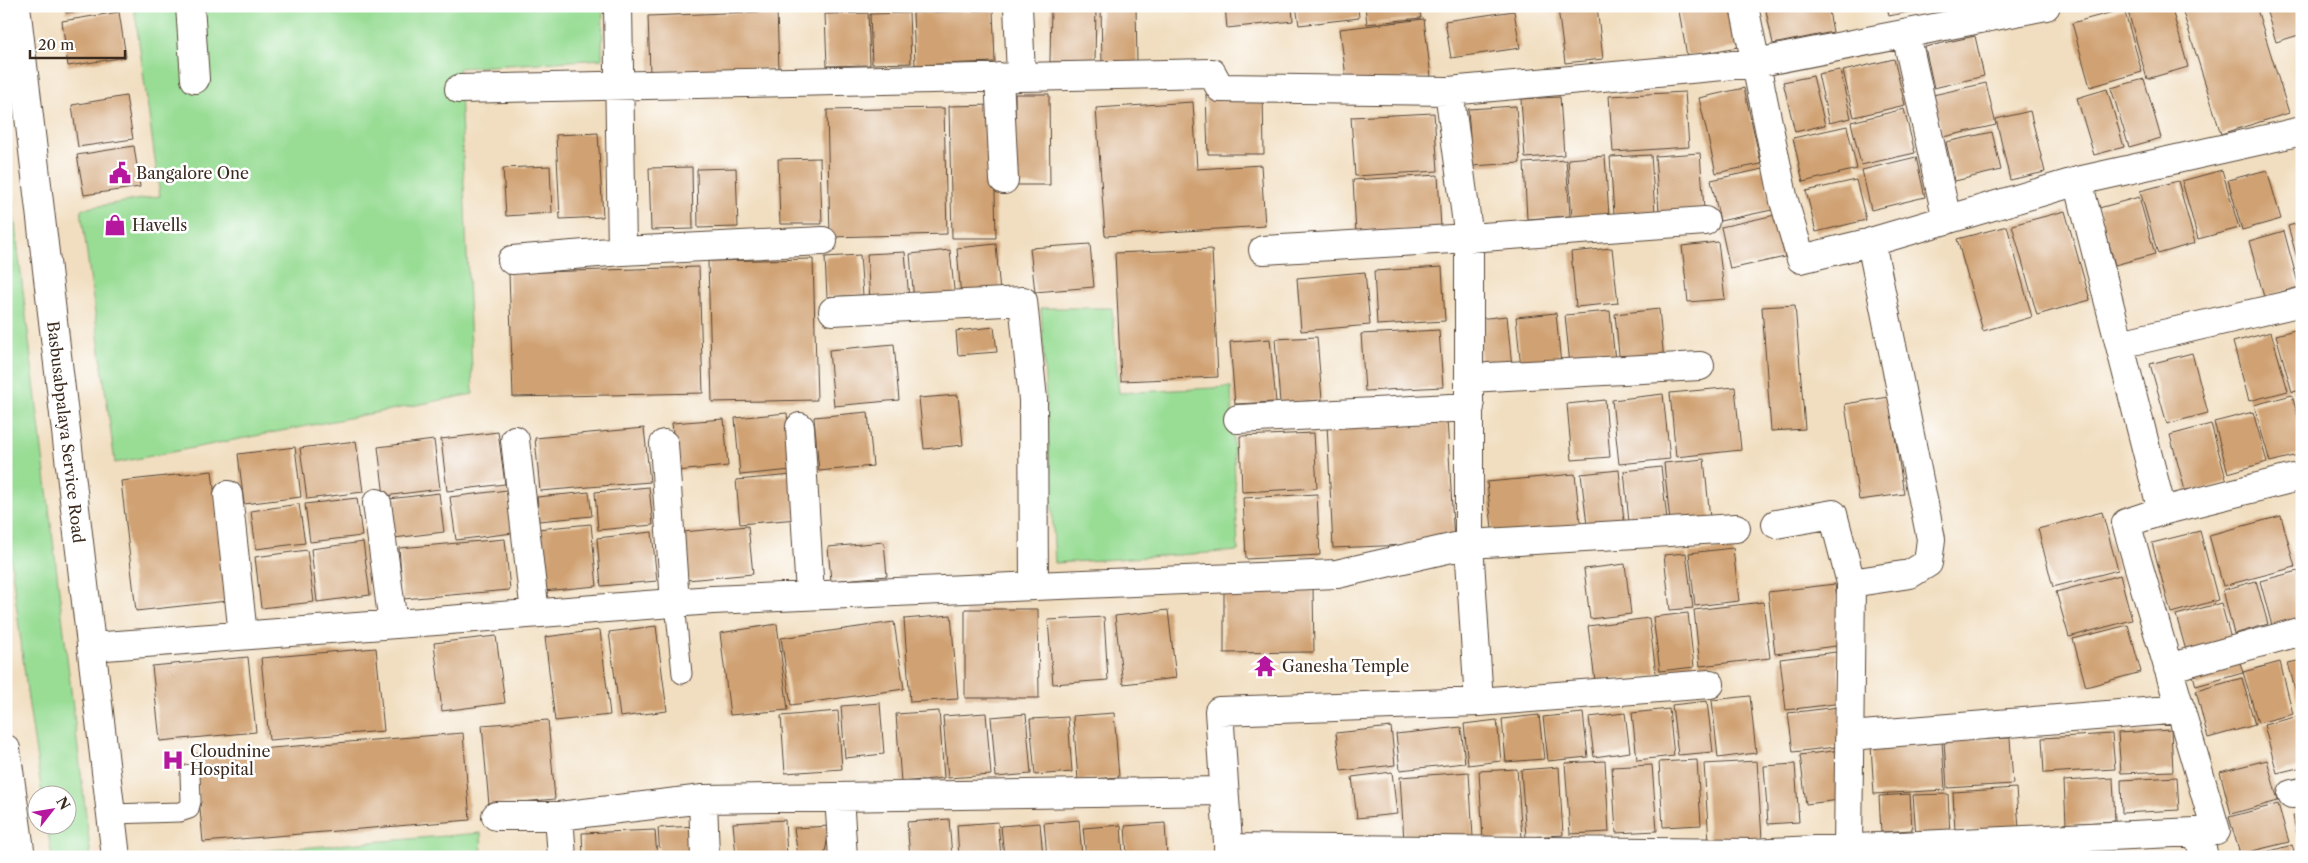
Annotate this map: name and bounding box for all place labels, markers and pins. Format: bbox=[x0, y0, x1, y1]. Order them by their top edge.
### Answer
public building icon: Bangalore One bbox=[107, 160, 133, 186]
place label: Bangalore One bbox=[136, 163, 249, 183]
shop icon: Havells bbox=[102, 212, 128, 238]
place label: Havells bbox=[132, 215, 187, 235]
temple icon: Ganesha Temple bbox=[1252, 653, 1278, 679]
place label: Ganesha Temple bbox=[1282, 656, 1409, 676]
place label: Cloudnine Hospital bbox=[190, 741, 270, 779]
hospital icon: Cloudnine Hospital bbox=[160, 747, 186, 773]

